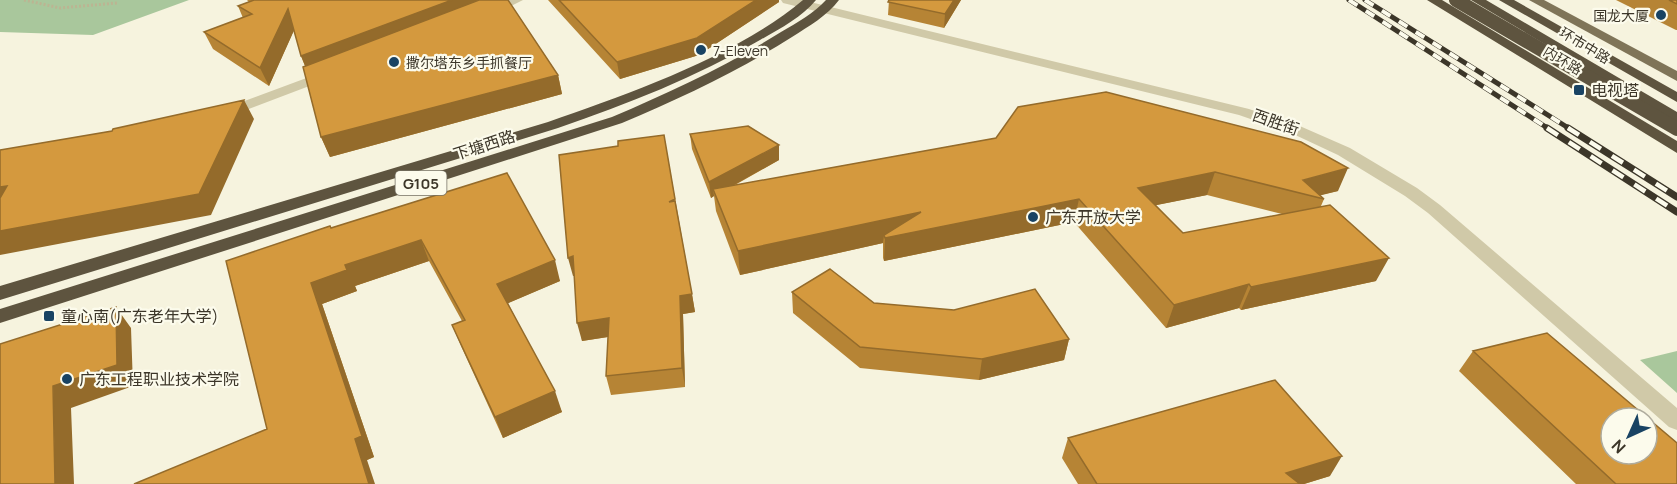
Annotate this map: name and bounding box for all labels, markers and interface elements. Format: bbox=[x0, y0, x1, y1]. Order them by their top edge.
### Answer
place label: 国龙大厦 bbox=[1593, 6, 1649, 25]
marker: 国龙大厦 bbox=[1654, 8, 1668, 22]
street label: 环市中路 bbox=[1556, 22, 1614, 68]
place label: 7-Eleven bbox=[713, 41, 768, 60]
street label: 内环路 bbox=[1540, 41, 1586, 79]
marker: 7-Eleven bbox=[694, 43, 708, 57]
place label: 撒尔塔东乡手抓餐厅 bbox=[406, 53, 532, 72]
marker: 撒尔塔东乡手抓餐厅 bbox=[387, 55, 401, 69]
place label: 电视塔 bbox=[1591, 79, 1639, 101]
marker: 电视塔 bbox=[1572, 83, 1586, 97]
street label: 西胜街 bbox=[1250, 104, 1302, 140]
street label: 下塘西路 bbox=[450, 125, 518, 165]
road number: G105 bbox=[396, 171, 446, 195]
place label: 广东开放大学 bbox=[1045, 206, 1141, 228]
marker: 广东开放大学 bbox=[1026, 210, 1040, 224]
place label: 童心南(广东老年大学) bbox=[61, 305, 219, 327]
marker: 童心南(广东老年大学) bbox=[42, 309, 56, 323]
place label: 广东工程职业技术学院 bbox=[79, 368, 239, 390]
marker: 广东工程职业技术学院 bbox=[60, 372, 74, 386]
north arrow bbox=[1599, 406, 1659, 466]
text: N bbox=[1607, 435, 1630, 458]

